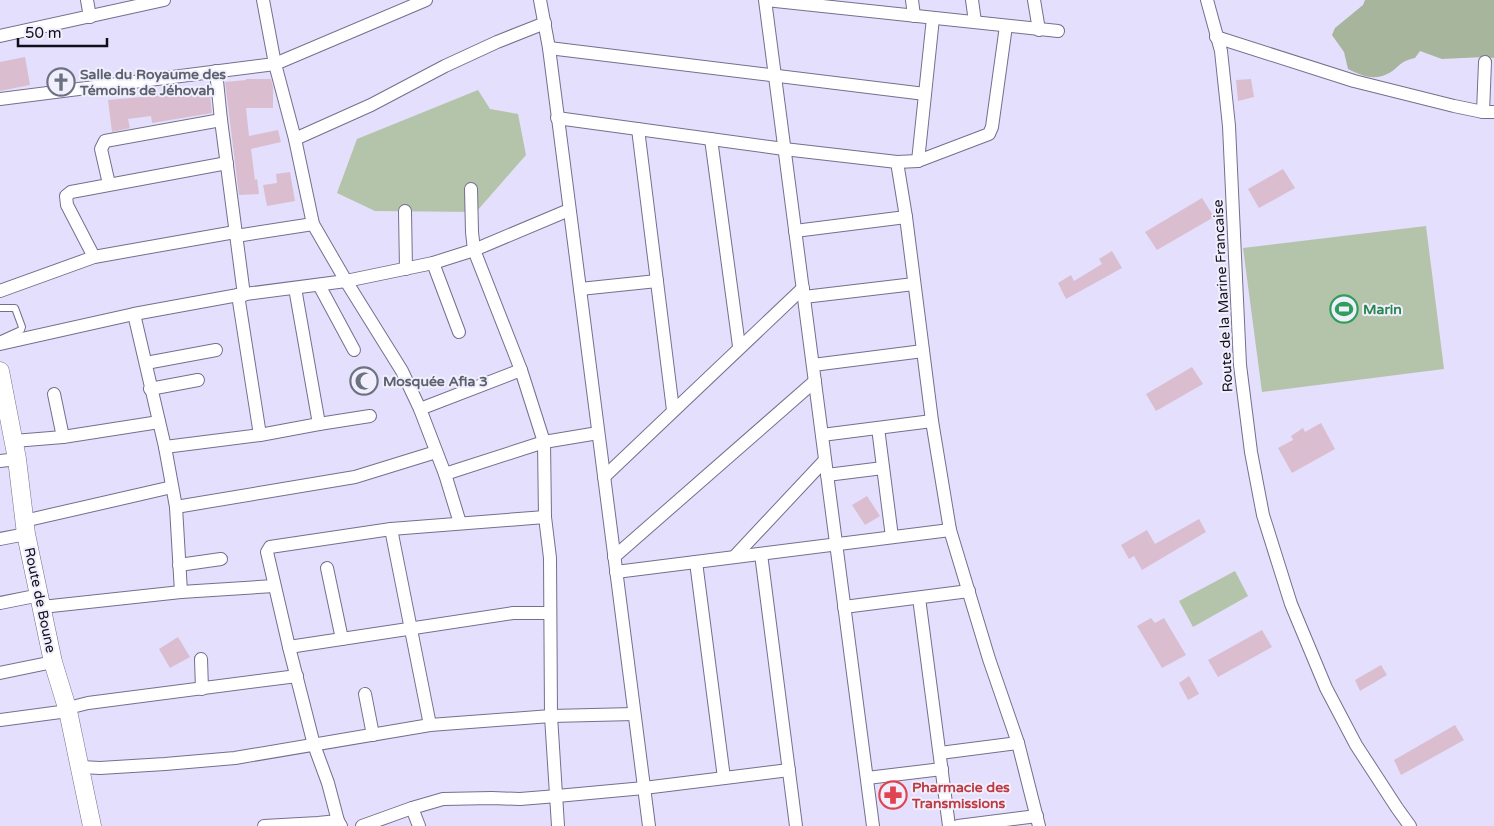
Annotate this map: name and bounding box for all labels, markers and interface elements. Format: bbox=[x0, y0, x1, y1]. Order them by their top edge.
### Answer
scale bar bbox=[18, 15, 106, 47]
text: 50 m bbox=[25, 24, 62, 42]
place label: Salle du Royaume des Témoins de Jéhovah bbox=[79, 66, 226, 99]
church icon: Salle du Royaume des Témoins de Jéhovah bbox=[46, 67, 76, 97]
street label: Route de la Marine Francaise bbox=[1209, 199, 1237, 393]
sports icon: Marin bbox=[1329, 294, 1359, 324]
place label: Marin bbox=[1363, 301, 1402, 318]
mosque icon: Mosquée Afia 3 bbox=[349, 366, 379, 396]
place label: Mosquée Afia 3 bbox=[383, 373, 488, 390]
street label: Route de Boune bbox=[21, 546, 59, 654]
place label: Pharmacie des Transmissions bbox=[911, 779, 1010, 812]
pharmacy icon: Pharmacie des Transmissions bbox=[878, 780, 908, 810]

